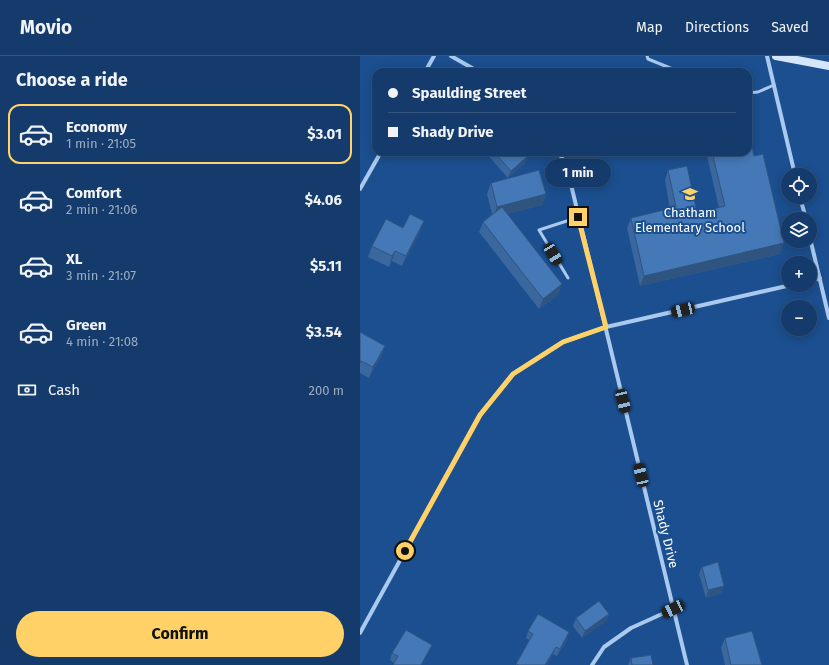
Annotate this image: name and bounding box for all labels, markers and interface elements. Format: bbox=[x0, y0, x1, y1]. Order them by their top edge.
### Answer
text: Movio bbox=[20, 16, 72, 39]
text: Map bbox=[636, 19, 663, 36]
text: Directions bbox=[685, 19, 749, 36]
text: Saved bbox=[771, 19, 809, 36]
text: Choose a ride bbox=[16, 69, 128, 91]
text: Spaulding Street bbox=[412, 84, 527, 102]
icon: car bbox=[18, 116, 54, 152]
text: Economy bbox=[66, 118, 127, 136]
text: Shady Drive bbox=[412, 123, 494, 141]
text: $3.01 bbox=[307, 125, 342, 143]
text: 1 min · 21:05 bbox=[66, 136, 136, 151]
callout: 1 min bbox=[545, 159, 611, 187]
text: 1 min bbox=[562, 165, 594, 180]
map controls bbox=[781, 168, 817, 336]
button: locate bbox=[781, 168, 817, 204]
icon: car bbox=[18, 182, 54, 218]
text: Comfort bbox=[66, 184, 122, 202]
school or university icon: Chatham Elementary School bbox=[681, 185, 699, 203]
text: $4.06 bbox=[305, 191, 342, 209]
text: 2 min · 21:06 bbox=[66, 202, 137, 217]
place label: Chatham Elementary School bbox=[635, 205, 745, 235]
route end bbox=[569, 208, 587, 226]
button: layers bbox=[781, 212, 817, 248]
car bbox=[542, 241, 564, 267]
icon: car bbox=[18, 248, 54, 284]
text: XL bbox=[66, 250, 82, 268]
button: + bbox=[781, 256, 817, 292]
text: $5.11 bbox=[310, 257, 342, 275]
text: 3 min · 21:07 bbox=[66, 268, 136, 283]
button: − bbox=[781, 300, 817, 336]
car bbox=[670, 301, 696, 319]
icon: car bbox=[18, 314, 54, 350]
text: Green bbox=[66, 316, 106, 334]
text: $3.54 bbox=[306, 323, 342, 341]
text: 4 min · 21:08 bbox=[66, 334, 138, 349]
icon: cash bbox=[16, 379, 38, 401]
text: Cash bbox=[48, 381, 80, 399]
text: 200 m bbox=[308, 383, 344, 398]
car bbox=[614, 388, 632, 414]
car bbox=[632, 462, 650, 488]
street label: Shady Drive bbox=[650, 498, 682, 570]
route start bbox=[396, 542, 414, 560]
car bbox=[660, 598, 686, 620]
button: Confirm bbox=[16, 611, 344, 657]

